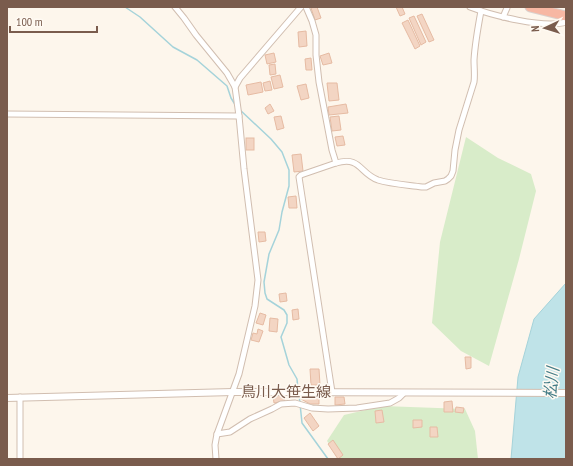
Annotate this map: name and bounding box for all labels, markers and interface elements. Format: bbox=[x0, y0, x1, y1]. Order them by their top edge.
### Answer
scale bar bbox=[10, 8, 97, 34]
north arrow bbox=[525, 8, 565, 48]
text: 100 m bbox=[16, 14, 43, 29]
text: N bbox=[528, 25, 542, 32]
water label: 松川 bbox=[539, 364, 563, 400]
street label: 鳥川大笹生線 bbox=[241, 382, 331, 401]

